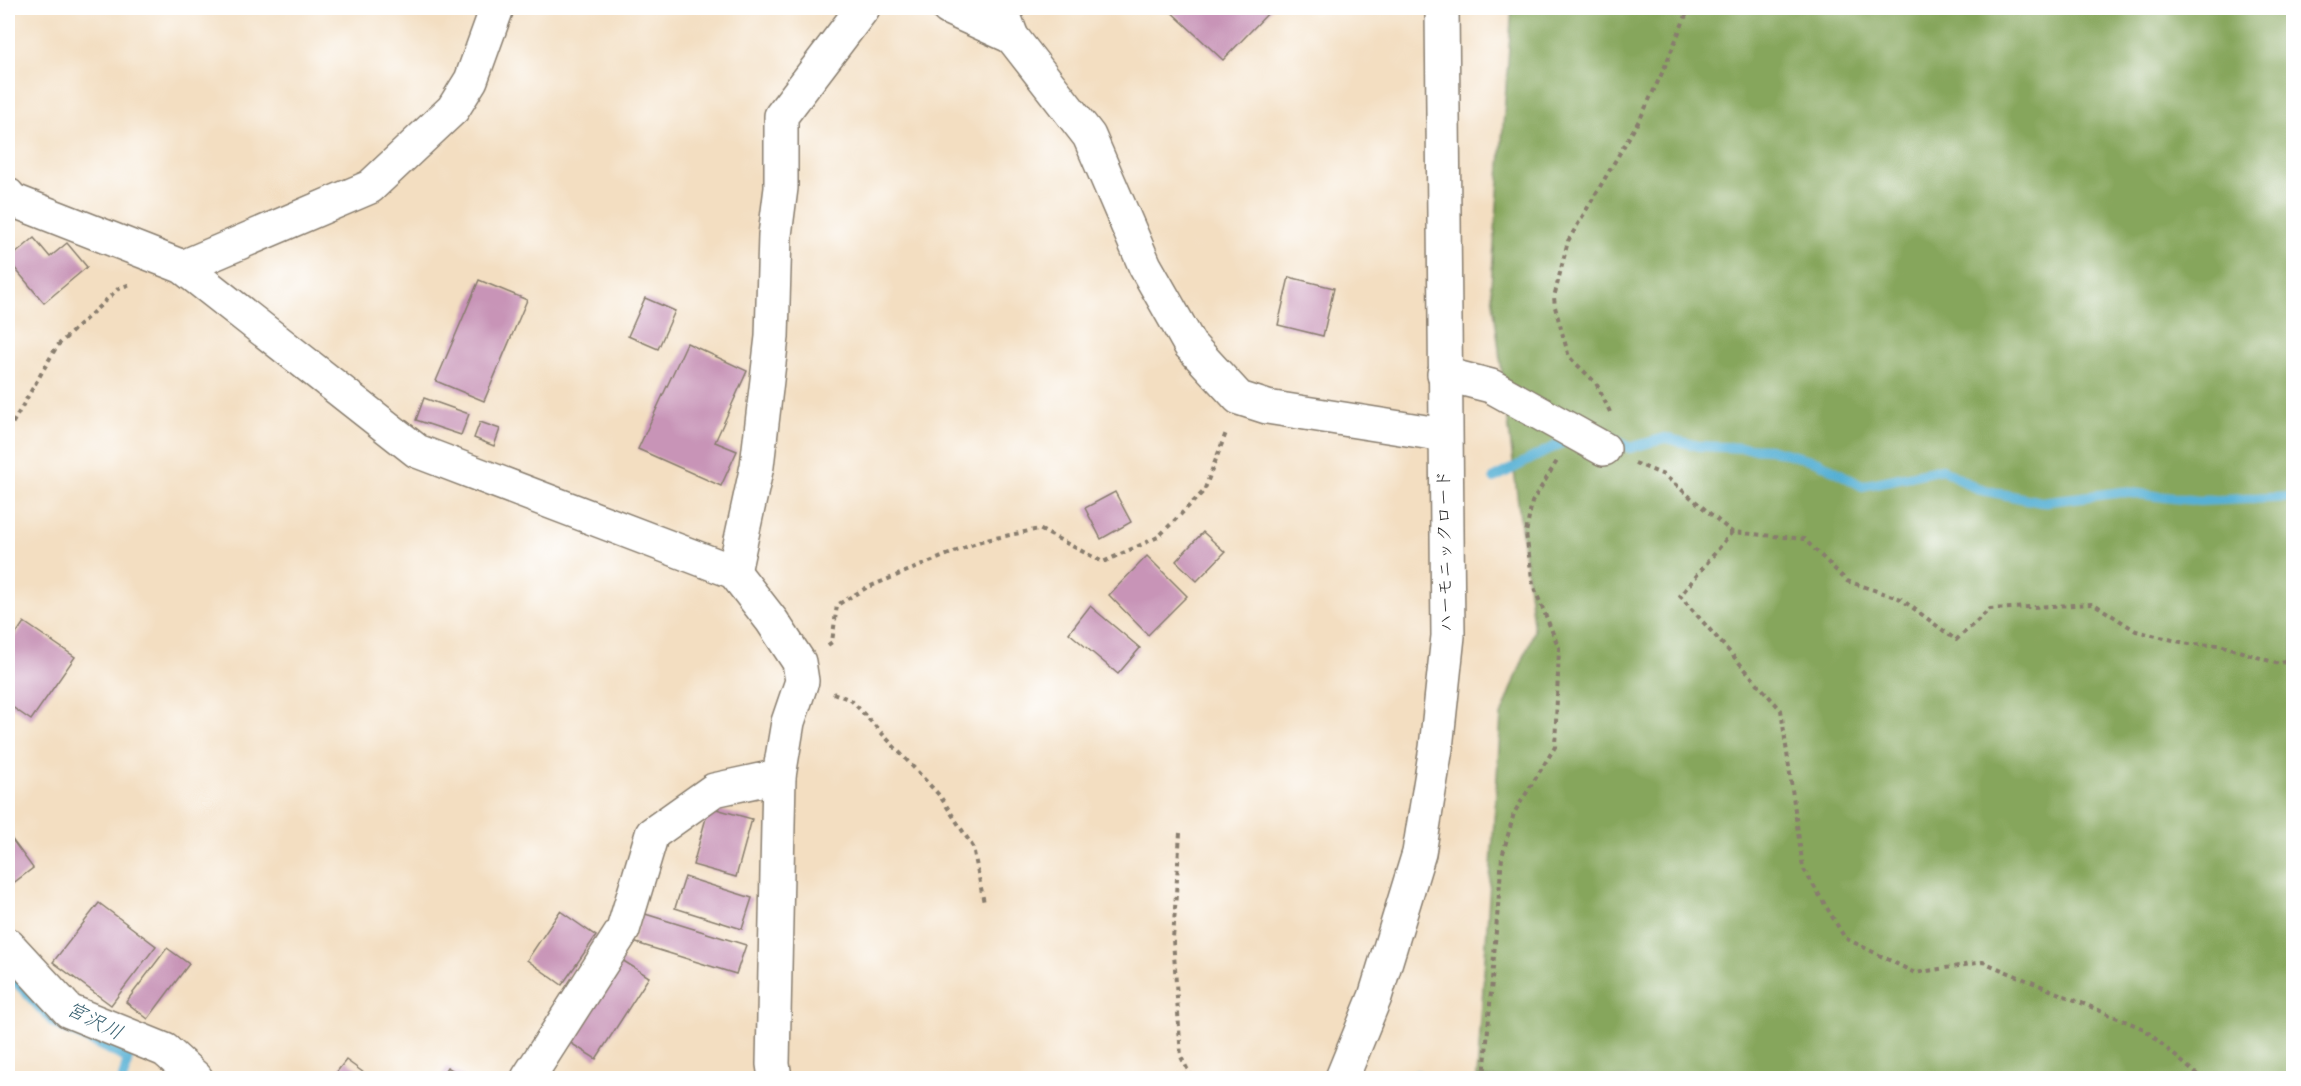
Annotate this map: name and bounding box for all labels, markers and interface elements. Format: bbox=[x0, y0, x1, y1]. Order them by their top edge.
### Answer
street label: ハーモニックロード bbox=[1430, 470, 1462, 632]
water label: 宮沢川 bbox=[60, 994, 128, 1050]

